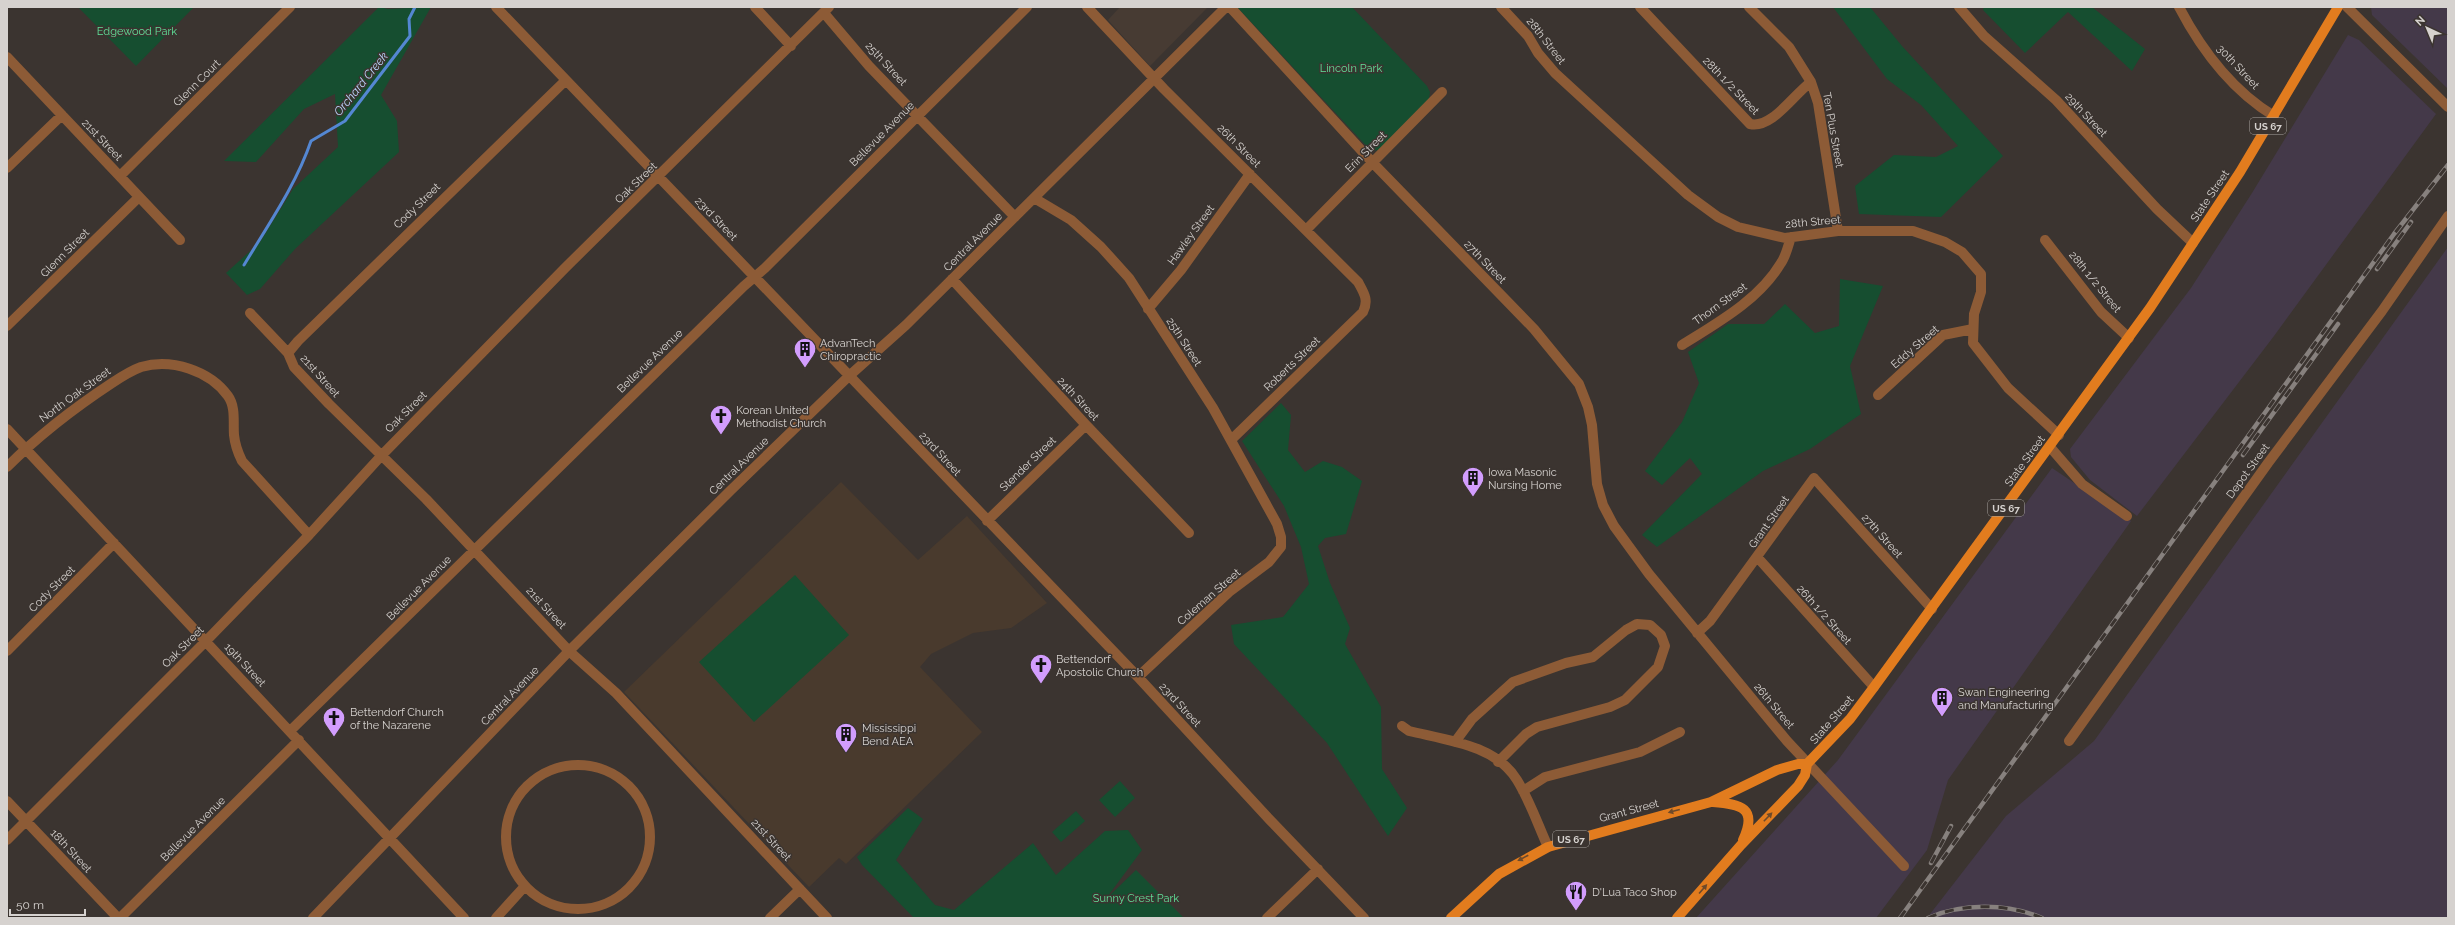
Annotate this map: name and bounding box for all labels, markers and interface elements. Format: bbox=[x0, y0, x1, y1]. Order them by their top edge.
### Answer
north arrow bbox=[2407, 8, 2447, 48]
text: N bbox=[2413, 14, 2428, 29]
street label: 28th Street bbox=[1524, 15, 1568, 67]
park label: Edgewood Park bbox=[97, 25, 177, 38]
street label: 25th Street bbox=[862, 39, 910, 89]
street label: 30th Street bbox=[2214, 42, 2262, 92]
water label: Orchard Creek bbox=[331, 49, 391, 119]
street label: 28th 1/2 Street bbox=[1700, 54, 1762, 118]
street label: Glenn Court bbox=[171, 57, 223, 109]
park label: Lincoln Park bbox=[1320, 62, 1382, 75]
street label: 29th Street bbox=[2062, 90, 2110, 140]
street label: Ten Plus Street bbox=[1820, 91, 1846, 169]
street label: Bellevue Avenue bbox=[847, 99, 917, 169]
street label: 21st Street bbox=[79, 117, 125, 164]
road number: US 67 bbox=[2250, 118, 2286, 134]
street label: 26th Street bbox=[1215, 122, 1264, 171]
street label: Erin Street bbox=[1343, 129, 1389, 175]
street label: Oak Street bbox=[612, 160, 660, 206]
street label: State Street bbox=[2188, 167, 2232, 224]
street label: Cody Street bbox=[391, 180, 443, 231]
street label: 23rd Street bbox=[692, 195, 740, 244]
street label: Hawley Street bbox=[1165, 202, 1217, 268]
street label: Central Avenue bbox=[941, 210, 1005, 274]
street label: 28th Street bbox=[1785, 213, 1842, 231]
street label: Glenn Street bbox=[38, 226, 92, 280]
street label: 27th Street bbox=[1461, 238, 1509, 287]
street label: 28th 1/2 Street bbox=[2066, 249, 2124, 316]
street label: Thorn Street bbox=[1691, 280, 1750, 328]
street label: 25th Street bbox=[1164, 315, 1205, 369]
street label: Eddy Street bbox=[1888, 322, 1942, 371]
street label: Bellevue Avenue bbox=[615, 326, 686, 396]
street label: Roberts Street bbox=[1261, 334, 1323, 394]
building icon: AdvanTech Chiropractic bbox=[792, 336, 818, 369]
place label: AdvanTech Chiropractic bbox=[820, 337, 881, 363]
street label: 21st Street bbox=[298, 352, 343, 400]
street label: North Oak Street bbox=[37, 365, 113, 425]
street label: 24th Street bbox=[1054, 374, 1102, 424]
street label: Oak Street bbox=[383, 388, 430, 435]
church icon: Korean United Methodist Church bbox=[708, 403, 734, 436]
place label: Korean United Methodist Church bbox=[736, 404, 826, 430]
street label: 23rd Street bbox=[916, 429, 964, 479]
street label: State Street bbox=[2002, 433, 2048, 489]
street label: Central Avenue bbox=[707, 434, 772, 498]
street label: Stender Street bbox=[997, 434, 1059, 494]
street label: Depot Street bbox=[2224, 441, 2272, 501]
building icon: Iowa Masonic Nursing Home bbox=[1460, 465, 1486, 498]
place label: Iowa Masonic Nursing Home bbox=[1488, 466, 1562, 492]
street label: Grant Street bbox=[1746, 493, 1792, 551]
road number: US 67 bbox=[1988, 500, 2024, 516]
street label: 27th Street bbox=[1859, 511, 1905, 561]
street label: Bellevue Avenue bbox=[384, 553, 454, 623]
street label: Cody Street bbox=[26, 563, 78, 615]
street label: Coleman Street bbox=[1175, 566, 1243, 628]
street label: 26th 1/2 Street bbox=[1794, 583, 1854, 648]
street label: 21st Street bbox=[523, 584, 569, 632]
street label: Oak Street bbox=[160, 623, 207, 670]
street label: 19th Street bbox=[222, 641, 269, 690]
church icon: Bettendorf Apostolic Church bbox=[1028, 652, 1054, 685]
place label: Bettendorf Apostolic Church bbox=[1056, 653, 1143, 679]
street label: Central Avenue bbox=[478, 663, 542, 728]
street label: 23rd Street bbox=[1156, 680, 1204, 730]
street label: 26th Street bbox=[1751, 680, 1797, 732]
building icon: Swan Engineering and Manufacturing bbox=[1929, 685, 1955, 718]
place label: Swan Engineering and Manufacturing bbox=[1958, 686, 2054, 712]
street label: State Street bbox=[1808, 693, 1857, 747]
church icon: Bettendorf Church of the Nazarene bbox=[321, 705, 347, 738]
place label: Bettendorf Church of the Nazarene bbox=[350, 706, 444, 732]
building icon: Mississippi Bend AEA bbox=[833, 721, 859, 754]
place label: Mississippi Bend AEA bbox=[862, 722, 916, 748]
street label: Bellevue Avenue bbox=[158, 794, 228, 864]
street label: Grant Street bbox=[1598, 797, 1660, 825]
one-way arrow bbox=[1667, 808, 1679, 814]
one-way arrow bbox=[1763, 812, 1773, 822]
street label: 21st Street bbox=[748, 816, 794, 864]
street label: 18th Street bbox=[48, 827, 95, 876]
road number: US 67 bbox=[1553, 831, 1589, 847]
one-way arrow bbox=[1517, 855, 1529, 862]
restaurant icon: D'Lua Taco Shop bbox=[1563, 879, 1589, 912]
one-way arrow bbox=[1698, 884, 1707, 893]
place label: D'Lua Taco Shop bbox=[1592, 886, 1677, 899]
scale bar bbox=[10, 891, 85, 917]
park label: Sunny Crest Park bbox=[1093, 892, 1179, 905]
text: 50 m bbox=[16, 898, 44, 912]

